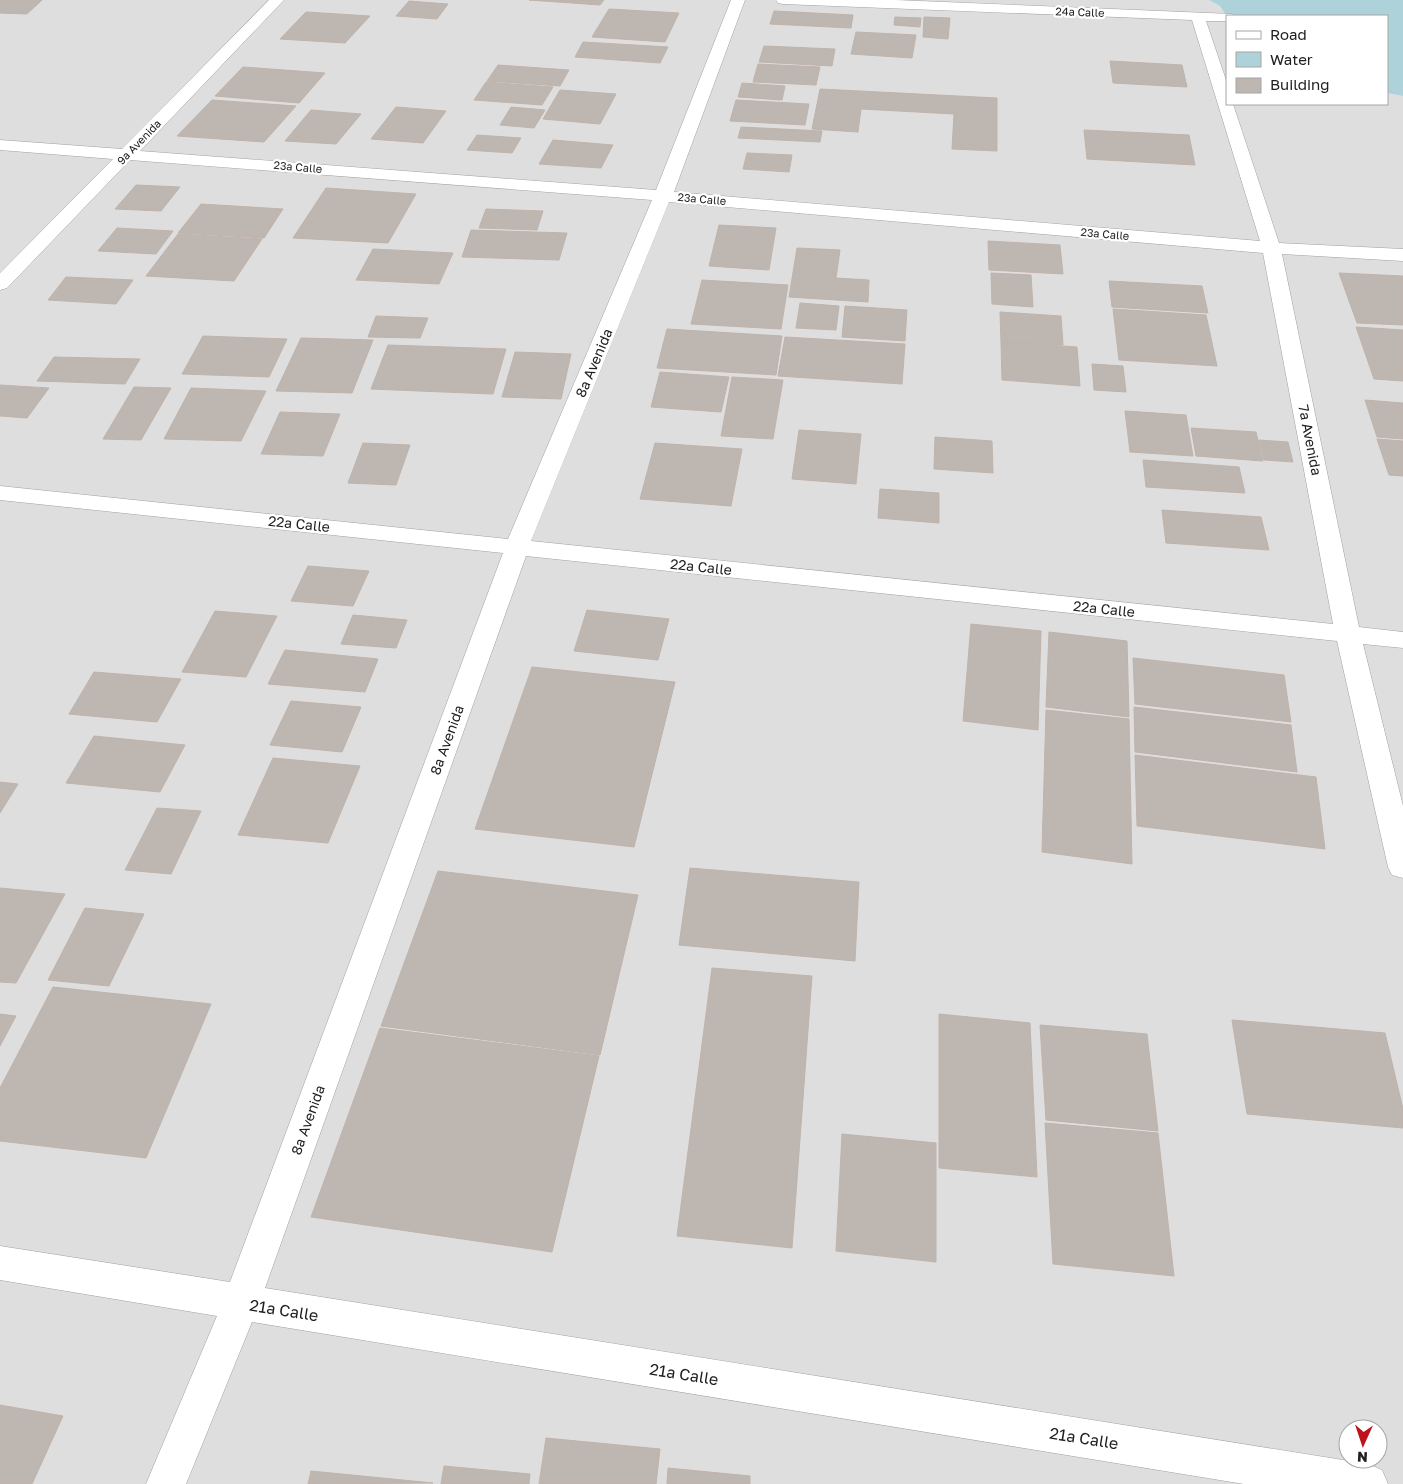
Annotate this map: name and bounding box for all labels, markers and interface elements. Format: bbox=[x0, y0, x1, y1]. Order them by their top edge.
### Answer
street label: 24a Calle bbox=[1055, 4, 1105, 19]
legend bbox=[1226, 15, 1388, 105]
text: Road bbox=[1270, 25, 1307, 43]
text: Water bbox=[1270, 50, 1313, 68]
text: Building bbox=[1270, 75, 1330, 93]
street label: 9a Avenida bbox=[114, 117, 163, 167]
street label: 23a Calle bbox=[273, 158, 323, 175]
street label: 23a Calle bbox=[677, 190, 727, 207]
street label: 23a Calle bbox=[1080, 225, 1130, 242]
street label: 8a Avenida bbox=[571, 326, 616, 400]
street label: 7a Avenida bbox=[1295, 403, 1326, 477]
street label: 22a Calle bbox=[267, 512, 331, 535]
street label: 22a Calle bbox=[669, 555, 733, 578]
street label: 22a Calle bbox=[1072, 597, 1136, 620]
street label: 8a Avenida bbox=[426, 703, 467, 777]
street label: 8a Avenida bbox=[287, 1083, 328, 1157]
street label: 21a Calle bbox=[248, 1295, 320, 1325]
street label: 21a Calle bbox=[648, 1359, 720, 1389]
north arrow bbox=[1338, 1419, 1388, 1469]
street label: 21a Calle bbox=[1048, 1423, 1120, 1453]
text: N bbox=[1357, 1449, 1368, 1466]

